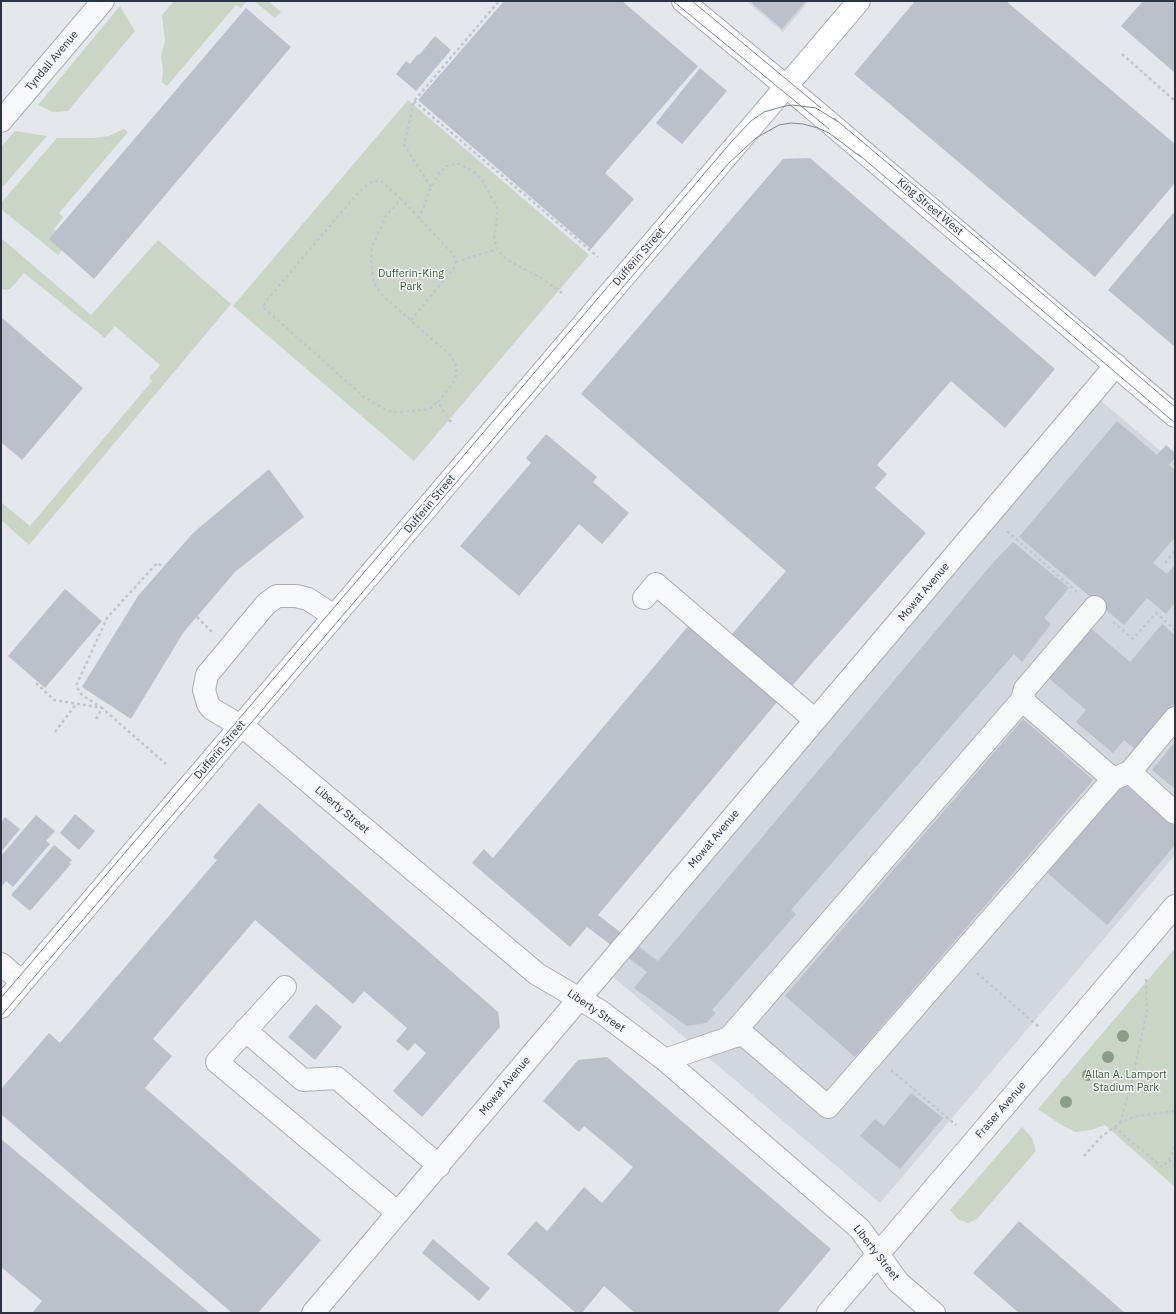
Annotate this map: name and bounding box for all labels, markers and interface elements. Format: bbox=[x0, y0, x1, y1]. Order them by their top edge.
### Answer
street label: Tyndall Avenue bbox=[23, 28, 81, 94]
street label: King Street West bbox=[894, 176, 966, 238]
street label: Dufferin Street bbox=[610, 225, 668, 289]
park label: Dufferin-King Park bbox=[378, 267, 444, 293]
street label: Dufferin Street bbox=[402, 472, 458, 536]
street label: Mowat Avenue bbox=[896, 560, 952, 624]
street label: Dufferin Street bbox=[192, 718, 248, 782]
street label: Liberty Street bbox=[312, 783, 372, 837]
street label: Mowat Avenue bbox=[686, 807, 742, 871]
street label: Liberty Street bbox=[565, 987, 627, 1035]
street label: Mowat Avenue bbox=[477, 1054, 533, 1118]
park label: Allan A. Lamport Stadium Park bbox=[1085, 1068, 1167, 1094]
street label: Fraser Avenue bbox=[973, 1079, 1029, 1141]
street label: Liberty Street bbox=[850, 1223, 902, 1283]

